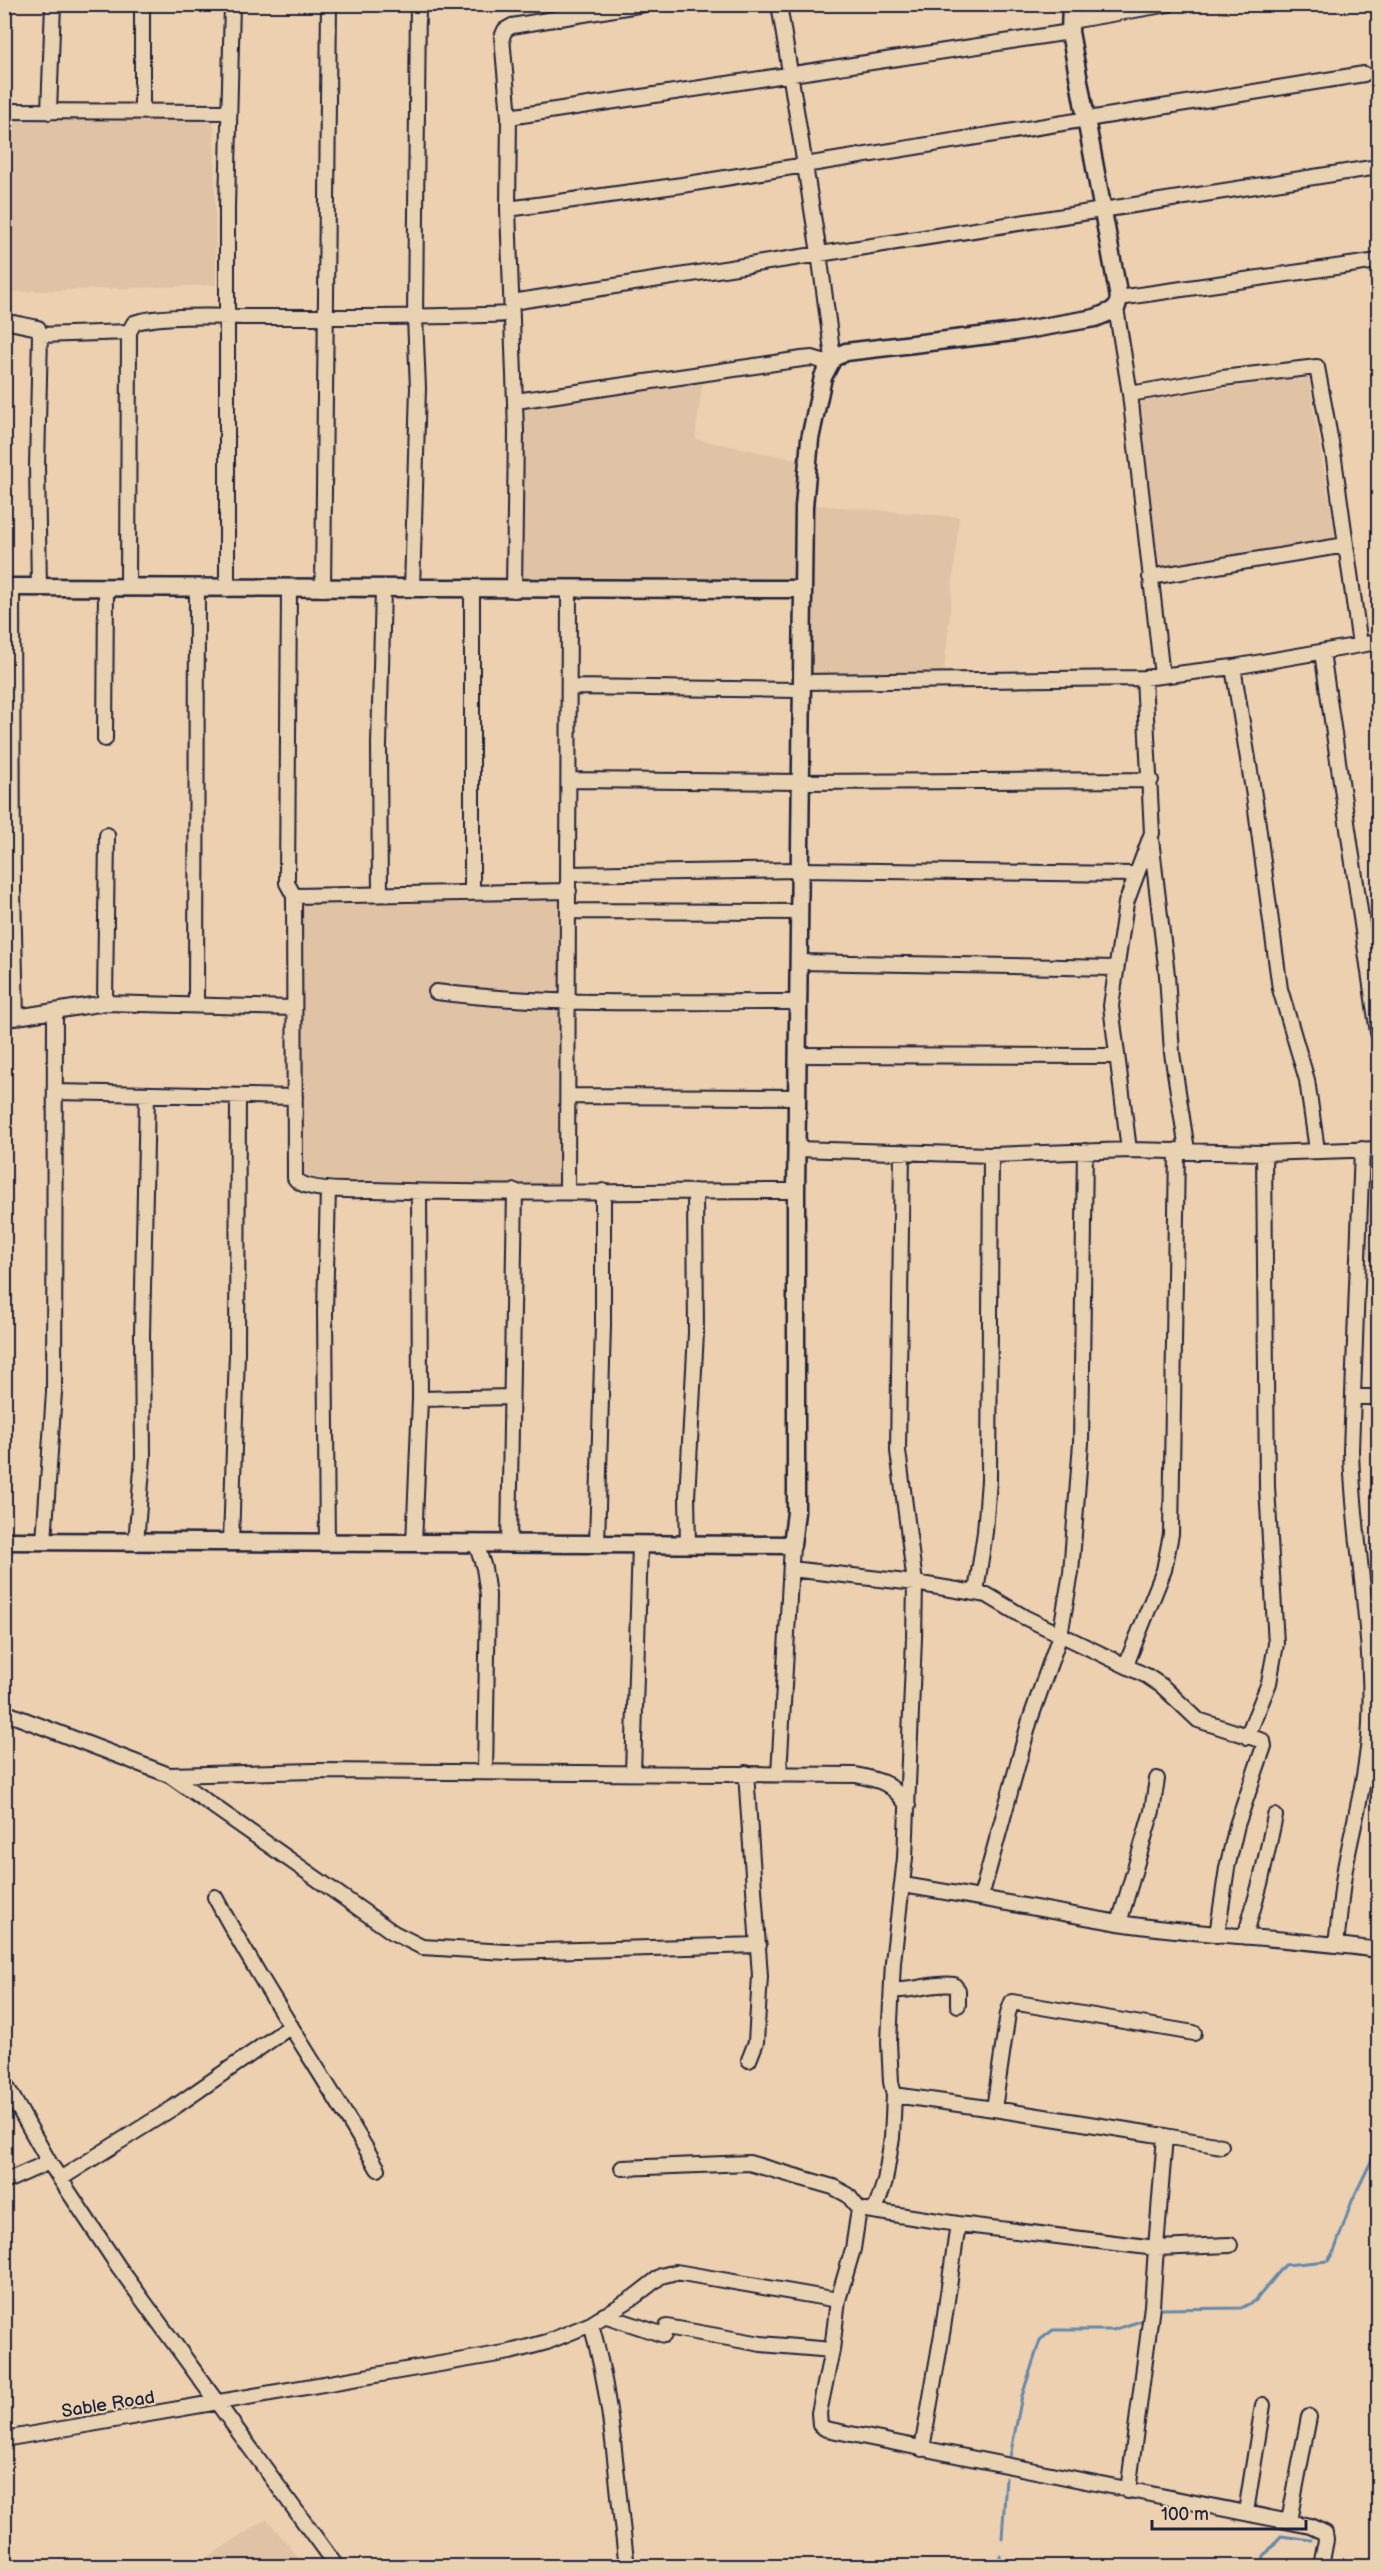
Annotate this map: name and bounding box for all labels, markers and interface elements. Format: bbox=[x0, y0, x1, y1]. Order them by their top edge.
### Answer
street label: Sable Road bbox=[60, 2387, 156, 2422]
scale bar bbox=[1152, 2493, 1306, 2531]
text: 100 m bbox=[1161, 2504, 1209, 2525]

